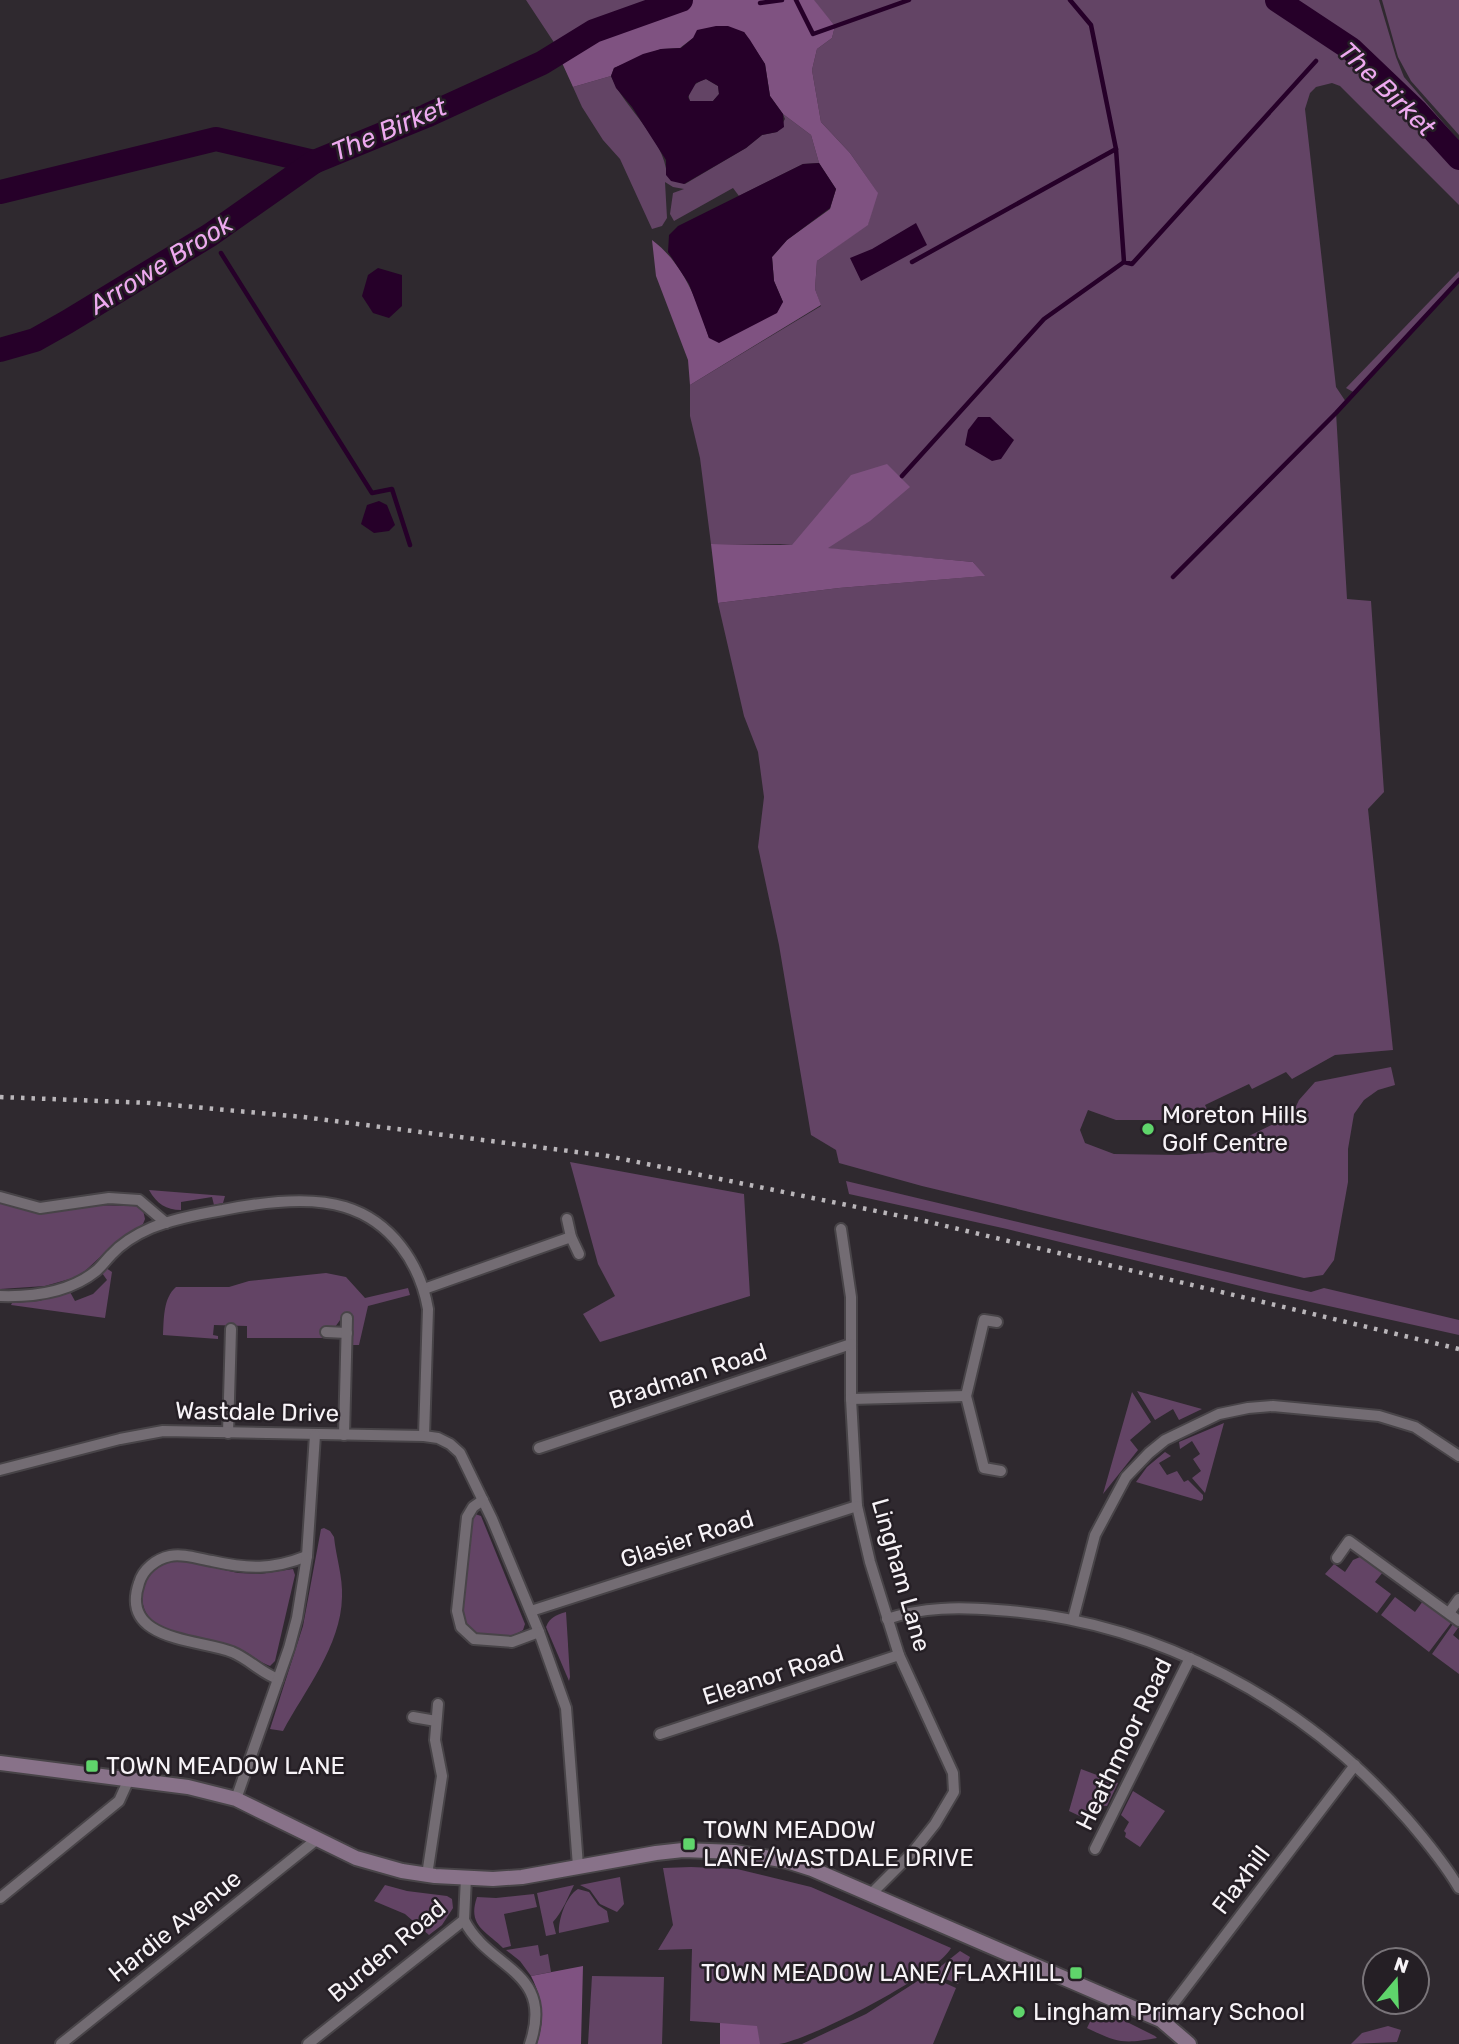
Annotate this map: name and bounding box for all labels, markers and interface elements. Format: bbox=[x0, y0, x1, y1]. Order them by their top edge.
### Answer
water label: The Birket bbox=[1332, 36, 1442, 144]
water label: The Birket bbox=[327, 91, 452, 168]
water label: Arrowe Brook bbox=[82, 208, 239, 322]
place label: Moreton Hills Golf Centre bbox=[1162, 1101, 1308, 1157]
marker: Moreton Hills Golf Centre bbox=[1140, 1121, 1156, 1137]
street label: Bradman Road bbox=[606, 1337, 770, 1415]
street label: Wastdale Drive bbox=[175, 1397, 339, 1427]
street label: Lingham Lane bbox=[866, 1495, 936, 1655]
street label: Glasier Road bbox=[617, 1504, 757, 1574]
street label: Eleanor Road bbox=[699, 1639, 847, 1711]
street label: Heathmoor Road bbox=[1070, 1653, 1178, 1835]
place label: TOWN MEADOW LANE bbox=[106, 1752, 345, 1780]
marker: TOWN MEADOW LANE bbox=[84, 1758, 100, 1774]
place label: TOWN MEADOW LANE/WASTDALE DRIVE bbox=[703, 1816, 974, 1872]
marker: TOWN MEADOW LANE/WASTDALE DRIVE bbox=[681, 1836, 697, 1852]
street label: Flaxhill bbox=[1206, 1840, 1276, 1920]
street label: Hardie Avenue bbox=[103, 1864, 247, 1988]
street label: Burden Road bbox=[323, 1894, 451, 2008]
north arrow bbox=[1361, 1946, 1431, 2016]
text: N bbox=[1391, 1952, 1412, 1978]
place label: TOWN MEADOW LANE/FLAXHILL bbox=[701, 1959, 1062, 1987]
marker: TOWN MEADOW LANE/FLAXHILL bbox=[1068, 1965, 1084, 1981]
place label: Lingham Primary School bbox=[1033, 1998, 1305, 2026]
marker: Lingham Primary School bbox=[1011, 2004, 1027, 2020]

